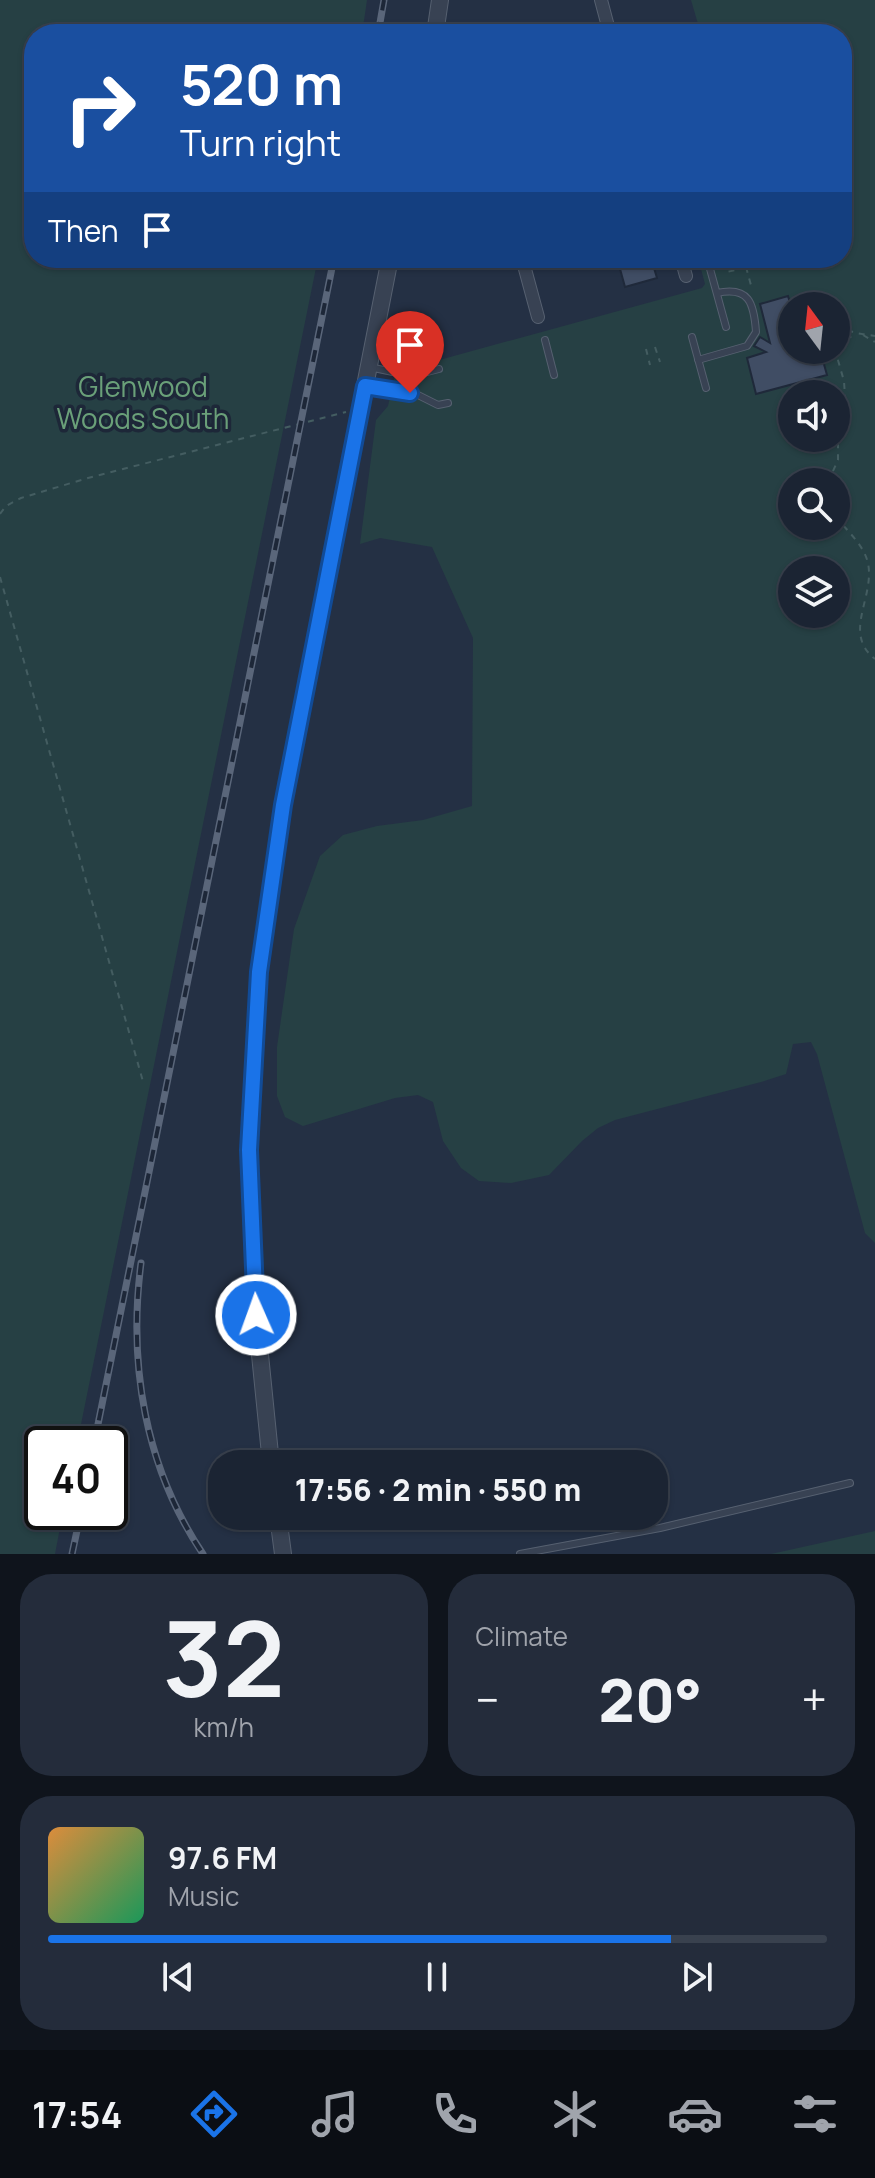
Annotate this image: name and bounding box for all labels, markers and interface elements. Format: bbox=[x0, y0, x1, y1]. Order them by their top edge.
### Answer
text: 520 m bbox=[180, 45, 343, 122]
icon: right bbox=[48, 56, 152, 160]
text: Turn right bbox=[180, 118, 341, 167]
icon: arrive bbox=[135, 208, 179, 252]
text: Then bbox=[48, 210, 119, 251]
north arrow bbox=[778, 292, 850, 364]
map controls bbox=[778, 292, 850, 628]
pin bbox=[376, 311, 444, 393]
icon: arrive bbox=[388, 323, 432, 367]
park label: Glenwood Woods South bbox=[57, 367, 229, 437]
button: sound bbox=[778, 380, 850, 452]
button: search bbox=[778, 468, 850, 540]
button: layers bbox=[778, 556, 850, 628]
position arrow bbox=[214, 1273, 298, 1357]
speed limit sign: 40 bbox=[24, 1426, 128, 1530]
text: 17:56 · 2 min · 550 m bbox=[295, 1469, 581, 1510]
text: 32 bbox=[163, 1586, 285, 1728]
text: Climate bbox=[476, 1618, 568, 1654]
text: 20° bbox=[599, 1658, 702, 1740]
text: − bbox=[476, 1669, 499, 1729]
text: + bbox=[802, 1669, 827, 1729]
text: km/h bbox=[194, 1709, 254, 1745]
text: 97.6 FM bbox=[168, 1837, 277, 1878]
text: Music bbox=[168, 1878, 239, 1914]
icon: previous bbox=[156, 1955, 200, 1999]
icon: pause bbox=[415, 1955, 459, 1999]
icon: next bbox=[675, 1955, 719, 1999]
icon: directions bbox=[186, 2086, 242, 2142]
icon: music bbox=[307, 2086, 363, 2142]
icon: phone bbox=[427, 2086, 483, 2142]
icon: climate bbox=[547, 2086, 603, 2142]
icon: car bbox=[667, 2086, 723, 2142]
icon: filters bbox=[787, 2086, 843, 2142]
text: 17:54 bbox=[32, 2090, 122, 2139]

